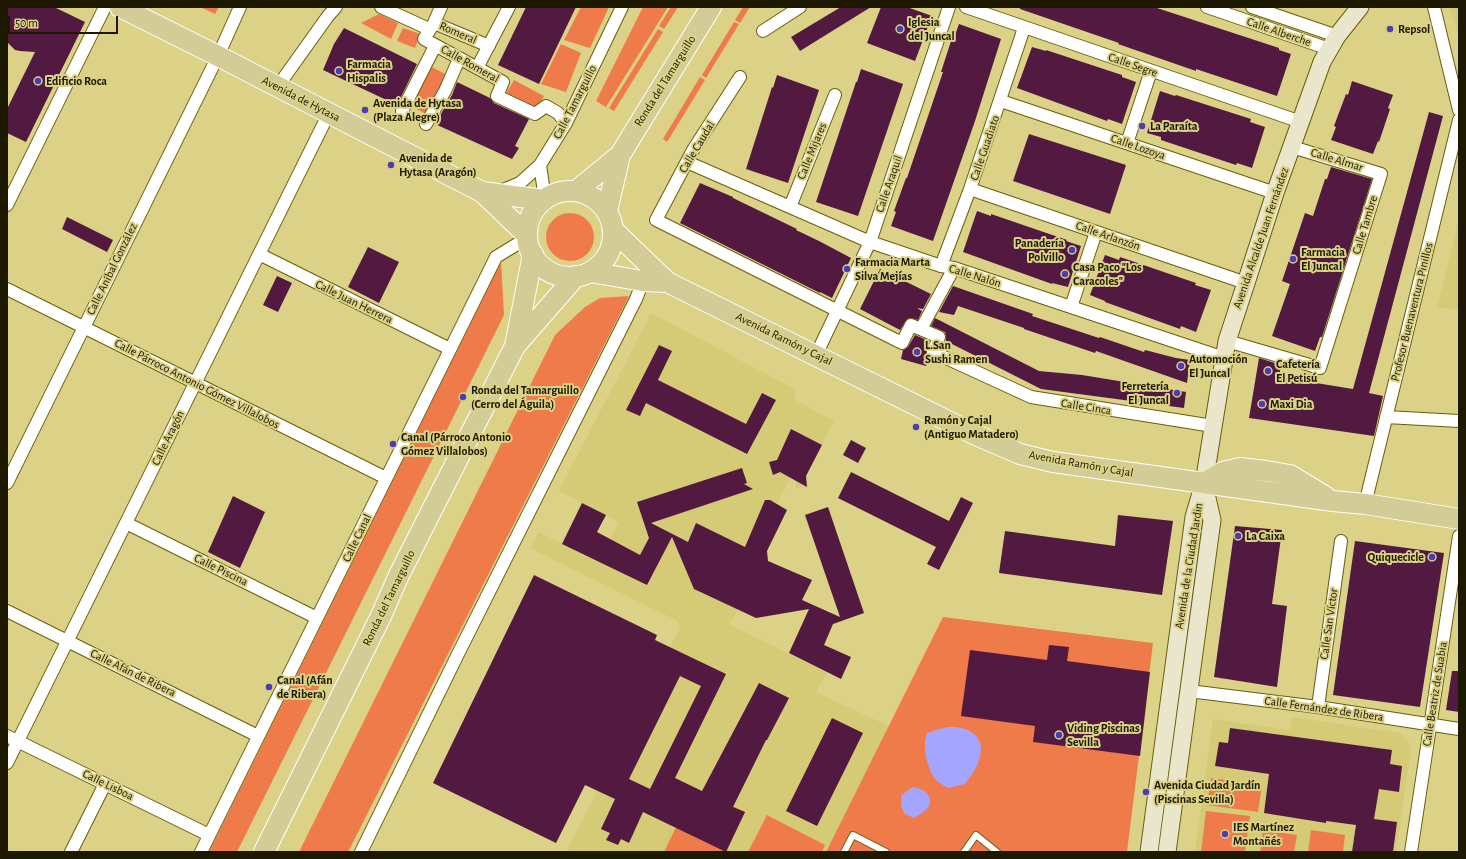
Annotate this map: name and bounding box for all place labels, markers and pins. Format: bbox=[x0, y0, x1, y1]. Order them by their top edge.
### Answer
place label: Iglesia del Juncal bbox=[908, 15, 955, 43]
place label: Repsol bbox=[1398, 22, 1430, 36]
marker: Iglesia del Juncal bbox=[895, 24, 905, 34]
marker: Repsol bbox=[1385, 24, 1395, 34]
place label: Farmacia Hispalis bbox=[347, 57, 391, 85]
marker: Farmacia Hispalis bbox=[334, 66, 344, 76]
place label: Edificio Roca bbox=[46, 74, 107, 88]
marker: Edificio Roca bbox=[33, 76, 43, 86]
place label: Avenida de Hytasa (Plaza Alegre) bbox=[373, 96, 462, 124]
marker: Avenida de Hytasa (Plaza Alegre) bbox=[360, 105, 370, 115]
place label: La Paraíta bbox=[1150, 119, 1198, 133]
marker: La Paraíta bbox=[1137, 121, 1147, 131]
place label: Avenida de Hytasa (Aragón) bbox=[399, 151, 477, 179]
marker: Avenida de Hytasa (Aragón) bbox=[386, 160, 396, 170]
place label: Panadería Polvillo bbox=[1015, 236, 1064, 264]
marker: Panadería Polvillo bbox=[1067, 245, 1077, 255]
place label: Farmacia El Juncal bbox=[1301, 245, 1345, 273]
marker: Farmacia El Juncal bbox=[1288, 254, 1298, 264]
place label: Farmacia Marta Silva Mejías bbox=[855, 255, 930, 283]
place label: Casa Paco "Los Caracoles" bbox=[1073, 260, 1142, 288]
marker: Farmacia Marta Silva Mejías bbox=[842, 264, 852, 274]
marker: Casa Paco "Los Caracoles" bbox=[1060, 269, 1070, 279]
place label: L.San Sushi Ramen bbox=[925, 338, 988, 366]
marker: L.San Sushi Ramen bbox=[912, 347, 922, 357]
place label: Automoción El Juncal bbox=[1189, 352, 1248, 380]
place label: Cafetería El Petisú bbox=[1276, 357, 1320, 385]
marker: Automoción El Juncal bbox=[1176, 361, 1186, 371]
marker: Cafetería El Petisú bbox=[1263, 366, 1273, 376]
place label: Ferretería El Juncal bbox=[1121, 379, 1169, 407]
place label: Ronda del Tamarguillo (Cerro del Águila) bbox=[471, 383, 579, 411]
marker: Ferretería El Juncal bbox=[1172, 388, 1182, 398]
marker: Ronda del Tamarguillo (Cerro del Águila) bbox=[458, 392, 468, 402]
place label: Maxi Dia bbox=[1270, 397, 1312, 411]
marker: Maxi Dia bbox=[1257, 399, 1267, 409]
place label: Ramón y Cajal (Antiguo Matadero) bbox=[924, 413, 1019, 441]
marker: Ramón y Cajal (Antiguo Matadero) bbox=[911, 422, 921, 432]
place label: Canal (Párroco Antonio Gómez Villalobos) bbox=[401, 430, 511, 458]
marker: Canal (Párroco Antonio Gómez Villalobos) bbox=[388, 439, 398, 449]
place label: La Caixa bbox=[1246, 529, 1285, 543]
marker: La Caixa bbox=[1233, 531, 1243, 541]
place label: Quiquecicle bbox=[1368, 550, 1424, 564]
marker: Quiquecicle bbox=[1427, 552, 1437, 562]
place label: Canal (Afán de Ribera) bbox=[277, 673, 333, 701]
marker: Canal (Afán de Ribera) bbox=[264, 682, 274, 692]
place label: Viding Piscinas Sevilla bbox=[1067, 721, 1140, 749]
marker: Viding Piscinas Sevilla bbox=[1054, 730, 1064, 740]
place label: Avenida Ciudad Jardín (Piscinas Sevilla) bbox=[1154, 778, 1260, 806]
marker: Avenida Ciudad Jardín (Piscinas Sevilla) bbox=[1141, 787, 1151, 797]
place label: IES Martínez Montañés bbox=[1233, 820, 1294, 848]
marker: IES Martínez Montañés bbox=[1220, 829, 1230, 839]

